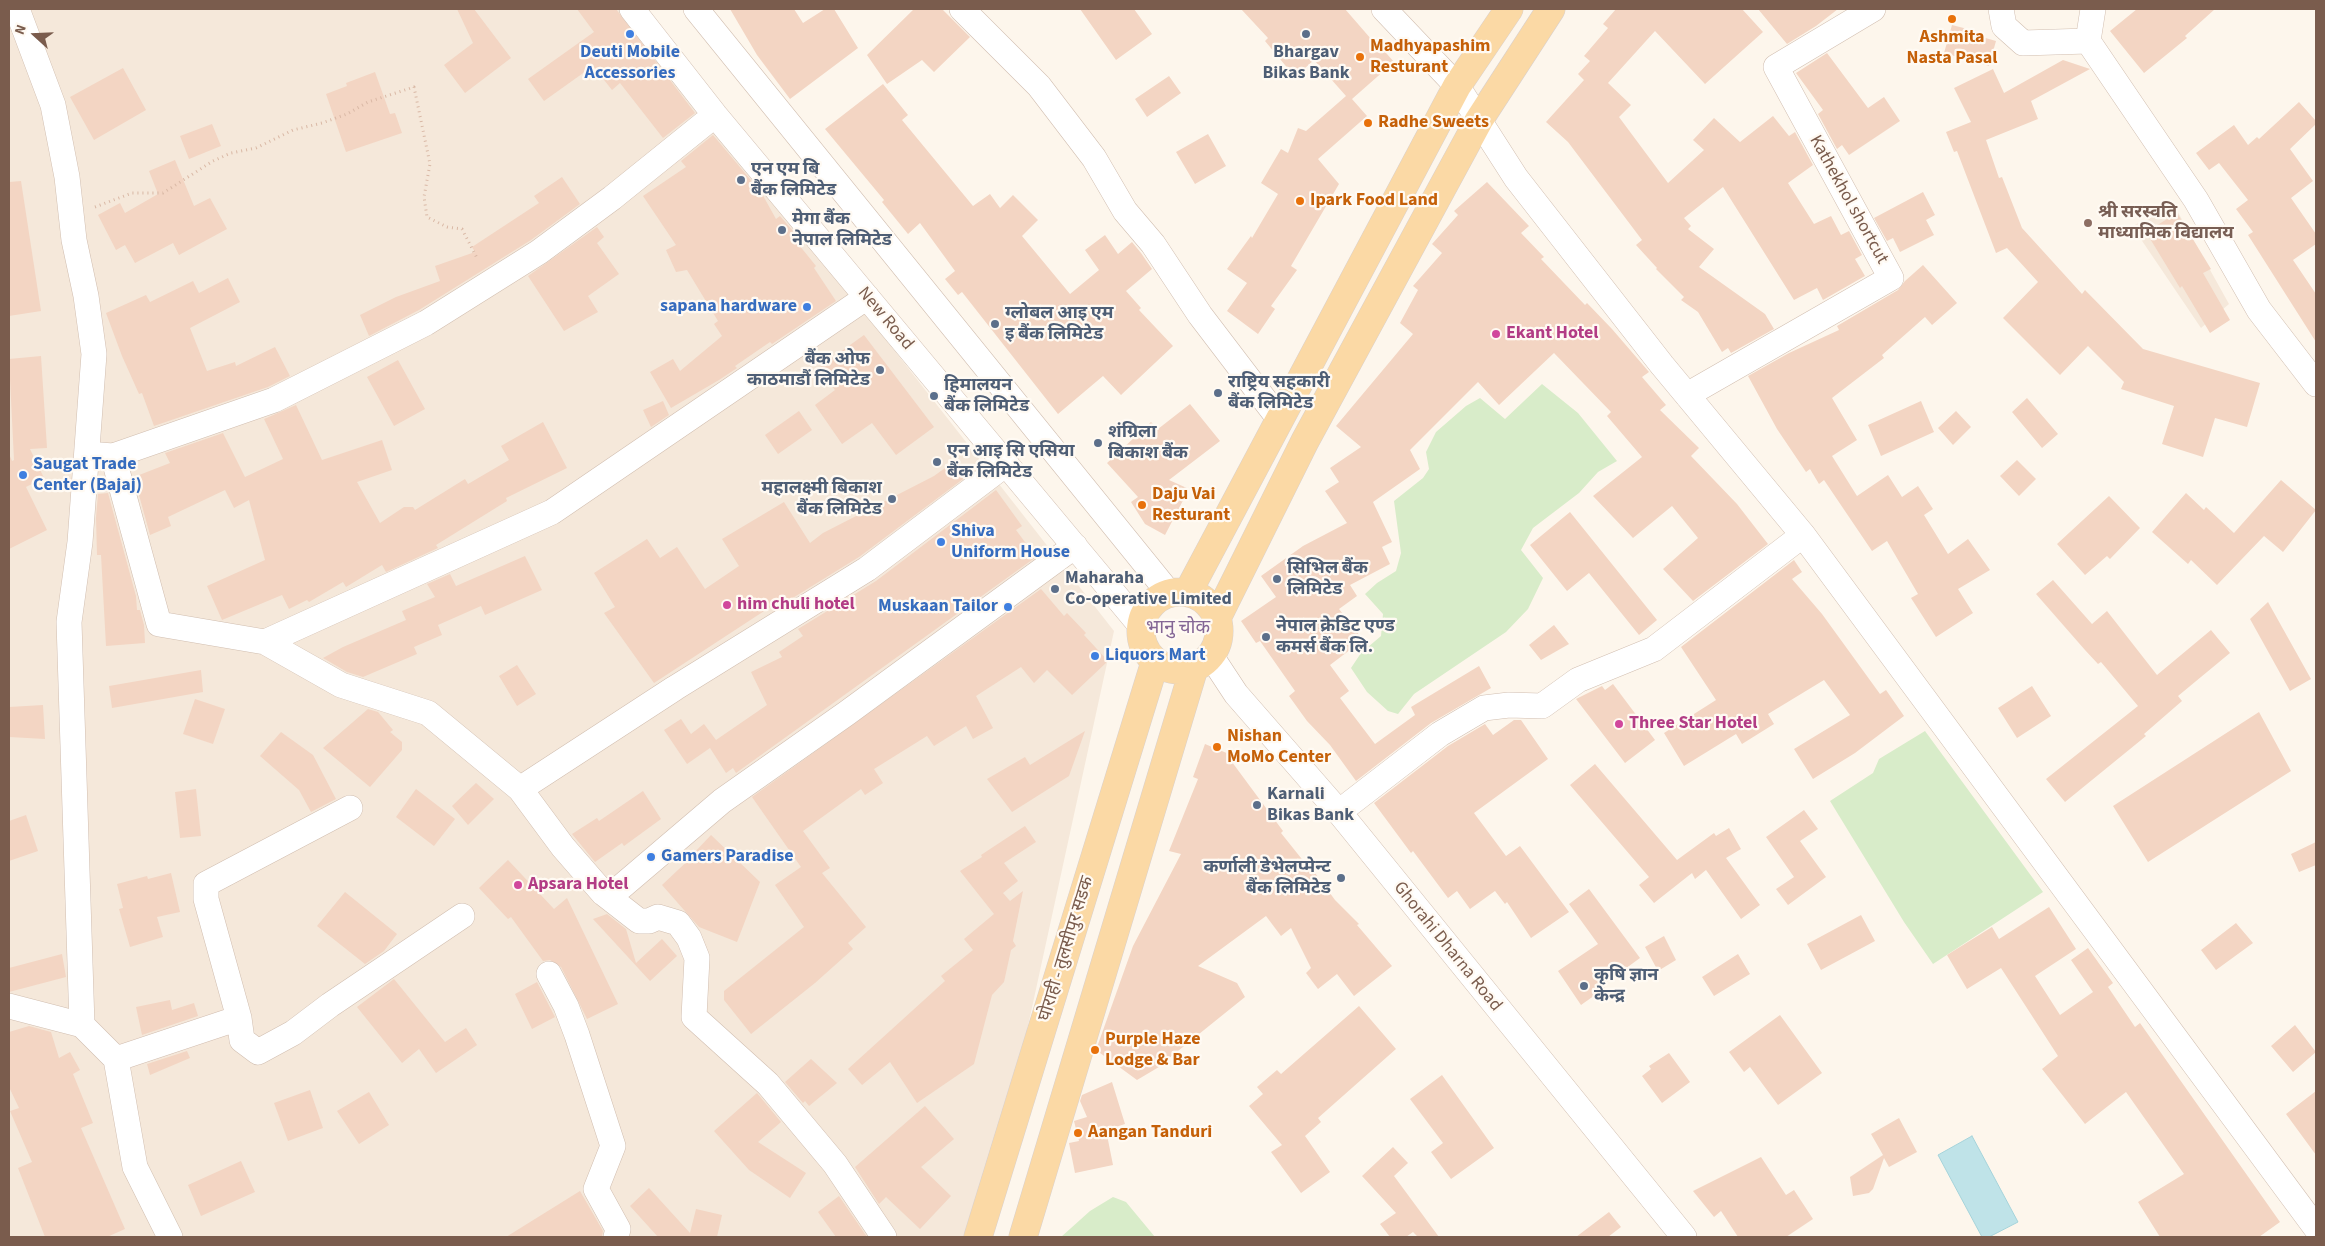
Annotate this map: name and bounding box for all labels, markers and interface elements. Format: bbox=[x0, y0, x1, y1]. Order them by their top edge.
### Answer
north arrow bbox=[10, 10, 60, 60]
marker: Ashmita Nasta Pasal bbox=[1946, 13, 1958, 25]
text: N bbox=[10, 22, 32, 38]
place label: Ashmita Nasta Pasal bbox=[1907, 27, 1997, 70]
marker: Deuti Mobile Accessories bbox=[624, 28, 636, 40]
marker: Bhargav Bikas Bank bbox=[1300, 28, 1312, 40]
place label: Madhyapashim Resturant bbox=[1370, 36, 1491, 78]
place label: Deuti Mobile Accessories bbox=[580, 42, 680, 84]
place label: Bhargav Bikas Bank bbox=[1262, 42, 1350, 84]
marker: Madhyapashim Resturant bbox=[1354, 51, 1366, 63]
place label: Radhe Sweets bbox=[1378, 112, 1489, 134]
marker: Radhe Sweets bbox=[1362, 117, 1374, 129]
street label: Kathekhol shortcut bbox=[1804, 132, 1892, 268]
place label: एन एम बि बैंक लिमिटेड bbox=[751, 159, 836, 202]
marker: एन एम बि बैंक लिमिटेड bbox=[735, 174, 747, 186]
place label: Ipark Food Land bbox=[1310, 190, 1438, 212]
marker: Ipark Food Land bbox=[1294, 195, 1306, 207]
place label: श्री सरस्वति माध्यामिक विद्यालय bbox=[2098, 202, 2234, 244]
place label: मेगा बैंक नेपाल लिमिटेड bbox=[792, 209, 892, 252]
marker: श्री सरस्वति माध्यामिक विद्यालय bbox=[2082, 217, 2094, 229]
marker: मेगा बैंक नेपाल लिमिटेड bbox=[776, 224, 788, 236]
street label: New Road bbox=[852, 283, 918, 355]
place label: sapana hardware bbox=[660, 296, 797, 318]
marker: sapana hardware bbox=[801, 301, 813, 313]
place label: ग्लोबल आइ एम इ बैंक लिमिटेड bbox=[1005, 303, 1113, 346]
marker: ग्लोबल आइ एम इ बैंक लिमिटेड bbox=[989, 318, 1001, 330]
place label: Ekant Hotel bbox=[1506, 323, 1599, 345]
marker: Ekant Hotel bbox=[1490, 328, 1502, 340]
place label: बैंक ओफ काठमाडौं लिमिटेड bbox=[747, 349, 870, 392]
marker: बैंक ओफ काठमाडौं लिमिटेड bbox=[874, 364, 886, 376]
place label: राष्ट्रिय सहकारी बैंक लिमिटेड bbox=[1228, 372, 1330, 414]
place label: हिमालयन बैंक लिमिटेड bbox=[944, 375, 1029, 418]
marker: राष्ट्रिय सहकारी बैंक लिमिटेड bbox=[1212, 387, 1224, 399]
marker: हिमालयन बैंक लिमिटेड bbox=[928, 390, 940, 402]
place label: शंग्रिला बिकाश बैंक bbox=[1108, 422, 1188, 464]
marker: शंग्रिला बिकाश बैंक bbox=[1092, 437, 1104, 449]
place label: एन आइ सि एसिया बैंक लिमिटेड bbox=[947, 441, 1075, 484]
place label: Saugat Trade Center (Bajaj) bbox=[33, 454, 142, 496]
marker: एन आइ सि एसिया बैंक लिमिटेड bbox=[931, 456, 943, 468]
marker: Saugat Trade Center (Bajaj) bbox=[17, 469, 29, 481]
place label: महालक्ष्मी बिकाश बैंक लिमिटेड bbox=[762, 478, 882, 520]
place label: Daju Vai Resturant bbox=[1152, 484, 1230, 526]
marker: महालक्ष्मी बिकाश बैंक लिमिटेड bbox=[886, 493, 898, 505]
marker: Daju Vai Resturant bbox=[1136, 499, 1148, 511]
place label: Shiva Uniform House bbox=[951, 521, 1070, 564]
marker: Shiva Uniform House bbox=[935, 536, 947, 548]
place label: सिभिल बैंक लिमिटेड bbox=[1287, 558, 1368, 600]
place label: Maharaha Co-operative Limited bbox=[1065, 568, 1232, 610]
marker: सिभिल बैंक लिमिटेड bbox=[1271, 573, 1283, 585]
marker: Maharaha Co-operative Limited bbox=[1049, 583, 1061, 595]
place label: him chuli hotel bbox=[737, 594, 855, 616]
place label: Muskaan Tailor bbox=[878, 596, 998, 618]
marker: him chuli hotel bbox=[721, 599, 733, 611]
marker: Muskaan Tailor bbox=[1002, 601, 1014, 613]
place label: नेपाल क्रेडिट एण्ड कमर्स बैंक लि. bbox=[1276, 616, 1395, 659]
district label: भानु चोक bbox=[1146, 618, 1210, 640]
marker: नेपाल क्रेडिट एण्ड कमर्स बैंक लि. bbox=[1260, 631, 1272, 643]
place label: Liquors Mart bbox=[1105, 645, 1206, 667]
marker: Liquors Mart bbox=[1089, 650, 1101, 662]
place label: Three Star Hotel bbox=[1629, 713, 1757, 735]
marker: Three Star Hotel bbox=[1613, 718, 1625, 730]
place label: Nishan MoMo Center bbox=[1227, 726, 1331, 769]
marker: Nishan MoMo Center bbox=[1211, 741, 1223, 753]
place label: Karnali Bikas Bank bbox=[1267, 784, 1354, 826]
marker: Karnali Bikas Bank bbox=[1251, 799, 1263, 811]
place label: Gamers Paradise bbox=[661, 846, 794, 868]
marker: Gamers Paradise bbox=[645, 851, 657, 863]
place label: कर्णाली डेभेलप्मेन्ट बैंक लिमिटेड bbox=[1203, 857, 1331, 900]
marker: कर्णाली डेभेलप्मेन्ट बैंक लिमिटेड bbox=[1335, 872, 1347, 884]
place label: Apsara Hotel bbox=[528, 874, 628, 896]
street label: घोराही - तुलसीपुर सडक bbox=[1035, 874, 1099, 1024]
street label: Ghorahi Dharna Road bbox=[1388, 878, 1506, 1016]
marker: Apsara Hotel bbox=[512, 879, 524, 891]
place label: कृषि ज्ञान केन्द्र bbox=[1594, 965, 1658, 1008]
marker: कृषि ज्ञान केन्द्र bbox=[1578, 980, 1590, 992]
place label: Purple Haze Lodge & Bar bbox=[1105, 1029, 1201, 1072]
marker: Purple Haze Lodge & Bar bbox=[1089, 1044, 1101, 1056]
place label: Aangan Tanduri bbox=[1088, 1122, 1212, 1144]
marker: Aangan Tanduri bbox=[1072, 1127, 1084, 1139]

